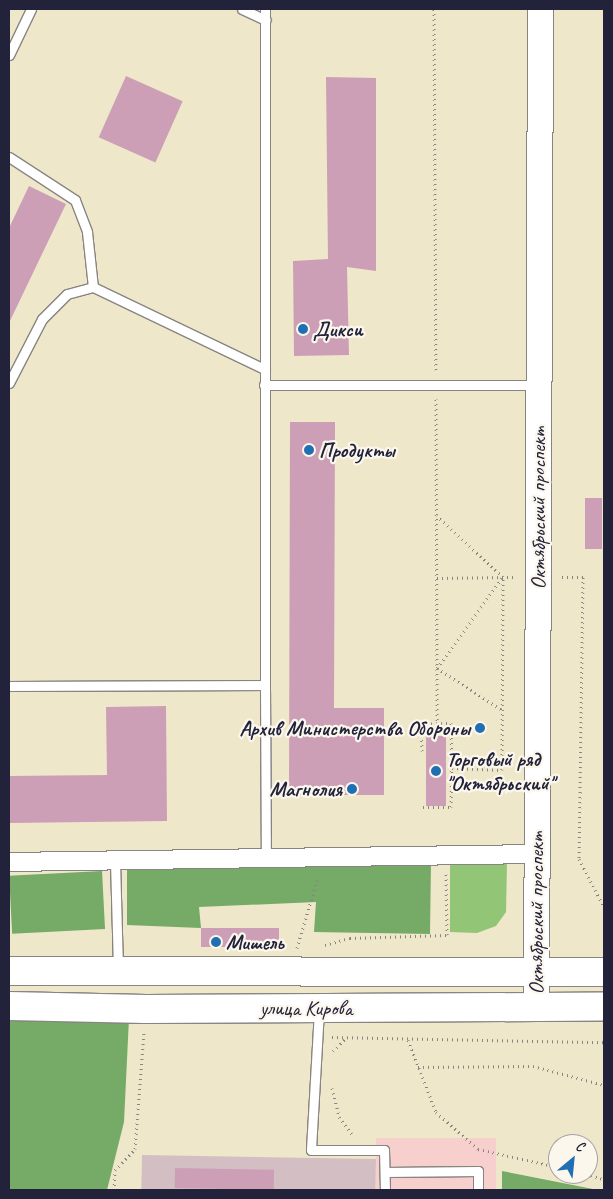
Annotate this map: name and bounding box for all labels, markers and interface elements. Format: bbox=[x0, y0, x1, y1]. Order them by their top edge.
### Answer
place label: Дикси bbox=[313, 316, 363, 342]
marker: Дикси bbox=[297, 323, 309, 335]
street label: Октябрьский проспект bbox=[525, 427, 551, 589]
place label: Продукты bbox=[319, 437, 395, 463]
marker: Продукты bbox=[303, 444, 315, 456]
place label: Архив Министерства Обороны bbox=[238, 715, 470, 741]
marker: Архив Министерства Обороны bbox=[474, 722, 486, 734]
place label: Торговый ряд "Октябрьский" bbox=[446, 746, 554, 796]
marker: Торговый ряд "Октябрьский" bbox=[430, 765, 442, 777]
place label: Магнолия bbox=[270, 776, 342, 802]
marker: Магнолия bbox=[346, 783, 358, 795]
street label: Октябрьский проспект bbox=[523, 832, 549, 994]
place label: Мишель bbox=[226, 929, 284, 955]
marker: Мишель bbox=[210, 936, 222, 948]
street label: улица Кирова bbox=[260, 995, 352, 1021]
north arrow bbox=[548, 1134, 598, 1184]
text: С bbox=[573, 1137, 587, 1155]

